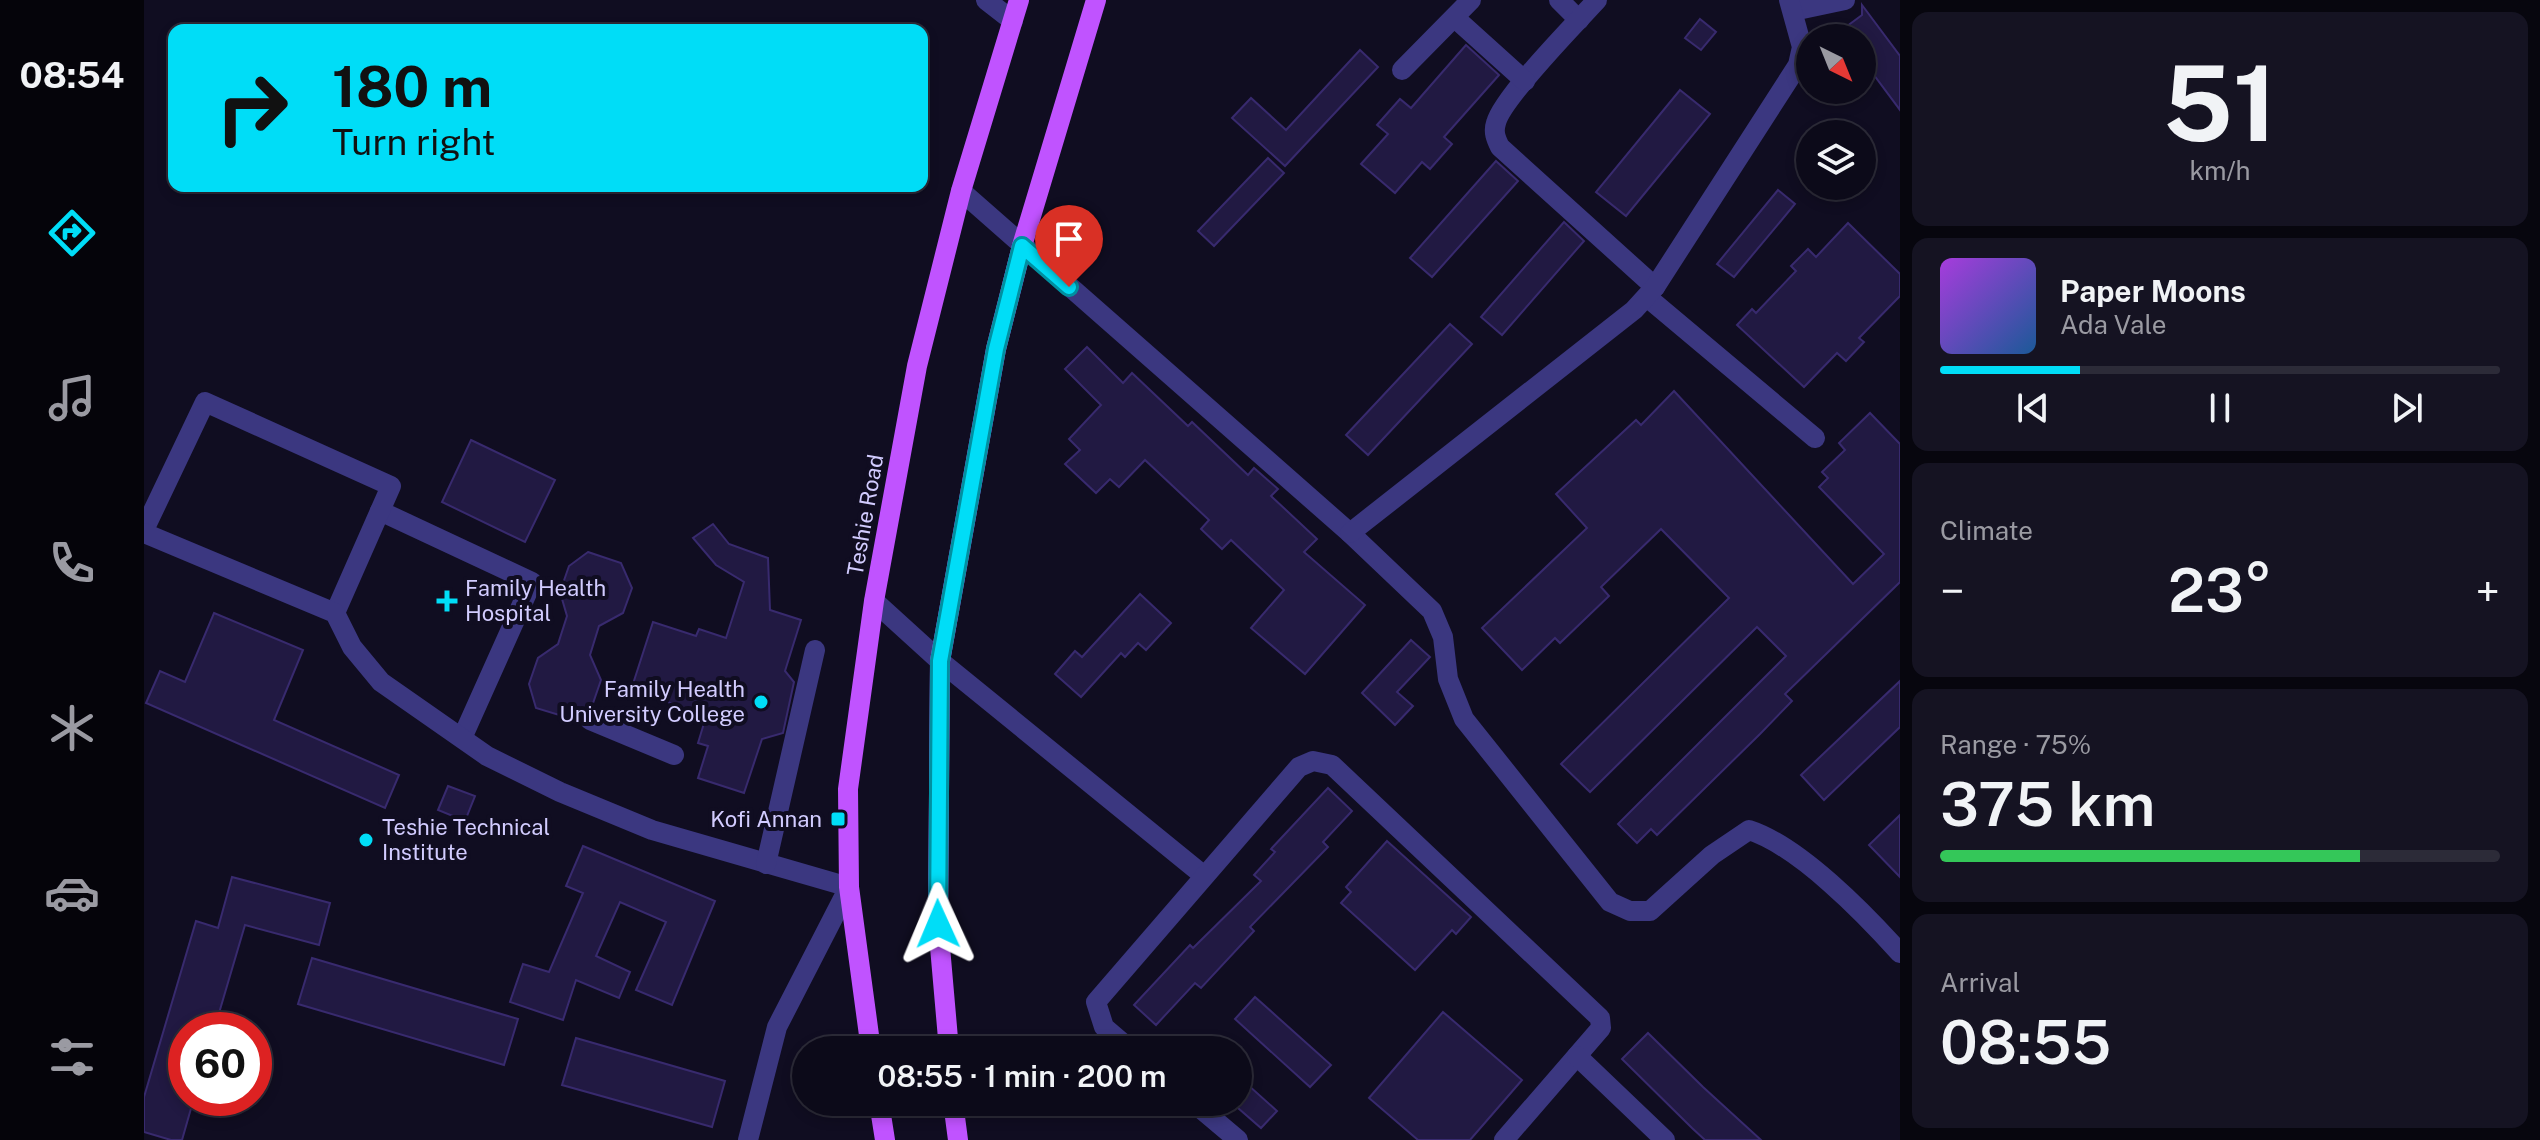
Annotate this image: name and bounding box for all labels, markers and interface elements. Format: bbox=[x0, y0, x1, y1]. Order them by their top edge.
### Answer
north arrow bbox=[1796, 24, 1876, 104]
map controls bbox=[1796, 24, 1876, 200]
text: 51 bbox=[2163, 42, 2277, 164]
text: 08:54 bbox=[20, 54, 124, 96]
text: 180 m bbox=[332, 54, 492, 120]
icon: right bbox=[200, 56, 304, 160]
button: layers bbox=[1796, 120, 1876, 200]
text: Turn right bbox=[332, 121, 495, 163]
text: km/h bbox=[2189, 155, 2251, 186]
icon: directions bbox=[44, 205, 100, 261]
pin bbox=[1035, 205, 1103, 287]
icon: arrive bbox=[1047, 217, 1091, 261]
text: Paper Moons bbox=[2060, 273, 2246, 309]
text: Ada Vale bbox=[2060, 309, 2166, 340]
icon: music bbox=[44, 370, 100, 426]
icon: previous bbox=[2011, 386, 2055, 430]
icon: pause bbox=[2198, 386, 2242, 430]
icon: next bbox=[2385, 386, 2429, 430]
street label: Teshie Road bbox=[842, 452, 888, 578]
text: Climate bbox=[1940, 515, 2033, 546]
icon: phone bbox=[44, 535, 100, 591]
text: 23° bbox=[2168, 555, 2272, 626]
text: − bbox=[1940, 565, 1964, 617]
text: + bbox=[2476, 565, 2500, 617]
place label: Family Health Hospital bbox=[465, 575, 606, 626]
marker: Family Health Hospital bbox=[436, 590, 458, 612]
place label: Family Health University College bbox=[559, 676, 745, 727]
marker: Family Health University College bbox=[752, 693, 770, 711]
icon: climate bbox=[44, 700, 100, 756]
text: Range · 75% bbox=[1940, 729, 2091, 760]
text: 375 km bbox=[1940, 769, 2156, 840]
place label: Kofi Annan bbox=[710, 806, 822, 832]
marker: Kofi Annan bbox=[829, 810, 847, 828]
place label: Teshie Technical Institute bbox=[382, 814, 550, 865]
marker: Teshie Technical Institute bbox=[357, 831, 375, 849]
icon: car bbox=[44, 865, 100, 921]
position arrow bbox=[896, 882, 980, 966]
text: Arrival bbox=[1940, 967, 2020, 998]
text: 08:55 bbox=[1940, 1007, 2111, 1078]
speed limit sign: 60 bbox=[168, 1012, 272, 1116]
icon: filters bbox=[44, 1029, 100, 1085]
text: 08:55 · 1 min · 200 m bbox=[877, 1058, 1167, 1094]

